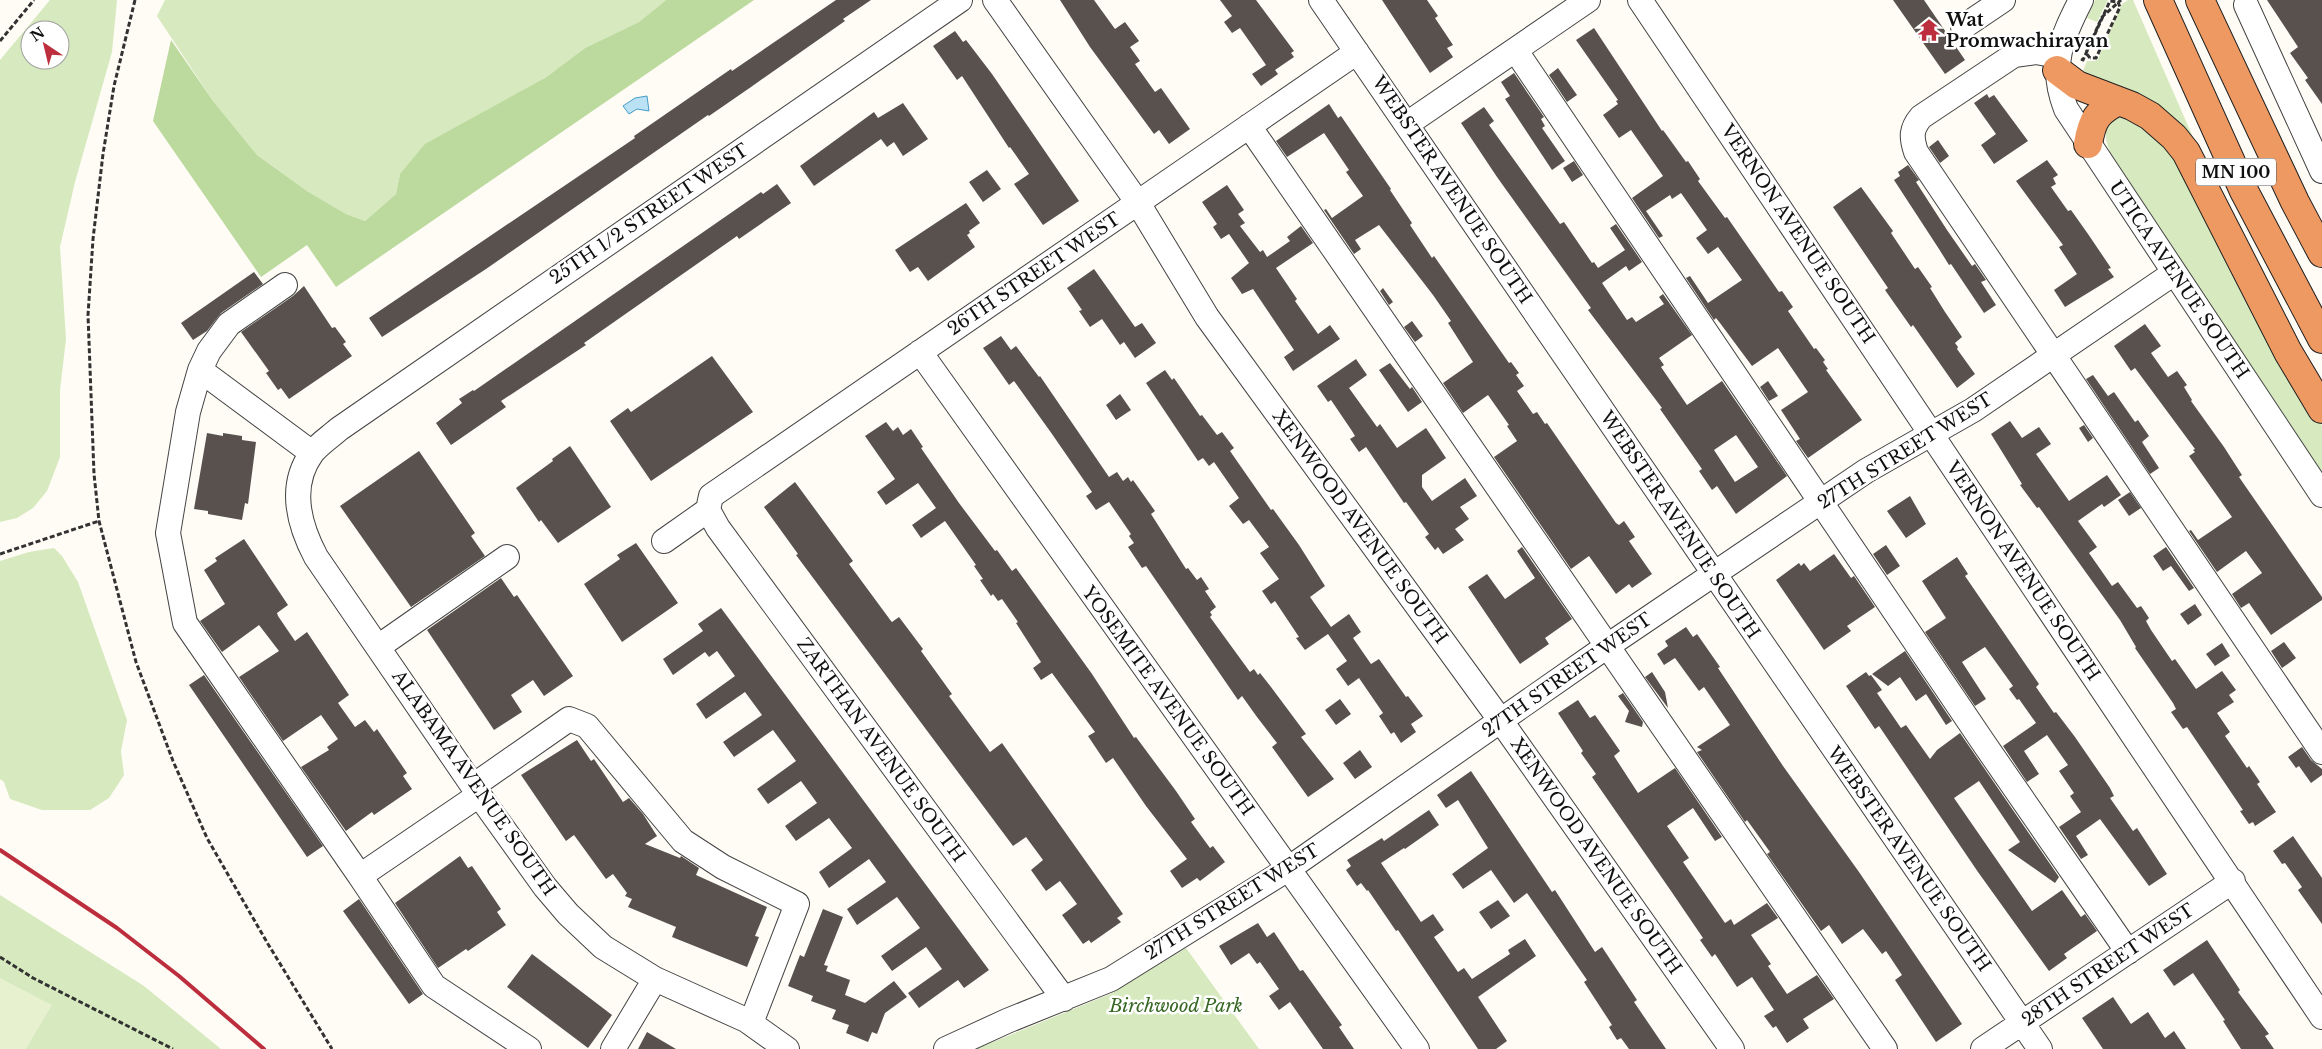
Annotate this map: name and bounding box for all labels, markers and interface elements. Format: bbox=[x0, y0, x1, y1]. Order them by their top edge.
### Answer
place label: Wat Promwachirayan bbox=[1945, 9, 2109, 52]
temple icon: Wat Promwachirayan bbox=[1916, 17, 1942, 43]
north arrow bbox=[20, 20, 70, 70]
text: N bbox=[27, 23, 48, 46]
street label: WEBSTER AVENUE SOUTH bbox=[1367, 71, 1537, 308]
street label: VERNON AVENUE SOUTH bbox=[1716, 119, 1880, 348]
street label: 25TH 1/2 STREET WEST bbox=[545, 139, 753, 289]
road number: MN 100 bbox=[2196, 158, 2276, 186]
street label: UTICA AVENUE SOUTH bbox=[2104, 177, 2254, 383]
street label: 26TH STREET WEST bbox=[943, 208, 1125, 340]
street label: 27TH STREET WEST bbox=[1814, 388, 1997, 514]
street label: XENWOOD AVENUE SOUTH bbox=[1268, 406, 1452, 648]
street label: WEBSTER AVENUE SOUTH bbox=[1595, 406, 1765, 643]
street label: VERNON AVENUE SOUTH bbox=[1941, 456, 2105, 685]
street label: YOSEMITE AVENUE SOUTH bbox=[1077, 581, 1259, 820]
street label: 27TH STREET WEST bbox=[1478, 608, 1656, 742]
street label: ZARTHAN AVENUE SOUTH bbox=[792, 634, 970, 866]
street label: ALABAMA AVENUE SOUTH bbox=[387, 665, 561, 900]
street label: XENWOOD AVENUE SOUTH bbox=[1506, 734, 1686, 978]
street label: WEBSTER AVENUE SOUTH bbox=[1822, 741, 1995, 976]
street label: 27TH STREET WEST bbox=[1141, 839, 1324, 965]
street label: 28TH STREET WEST bbox=[2018, 899, 2199, 1031]
park label: Birchwood Park bbox=[1108, 995, 1243, 1017]

